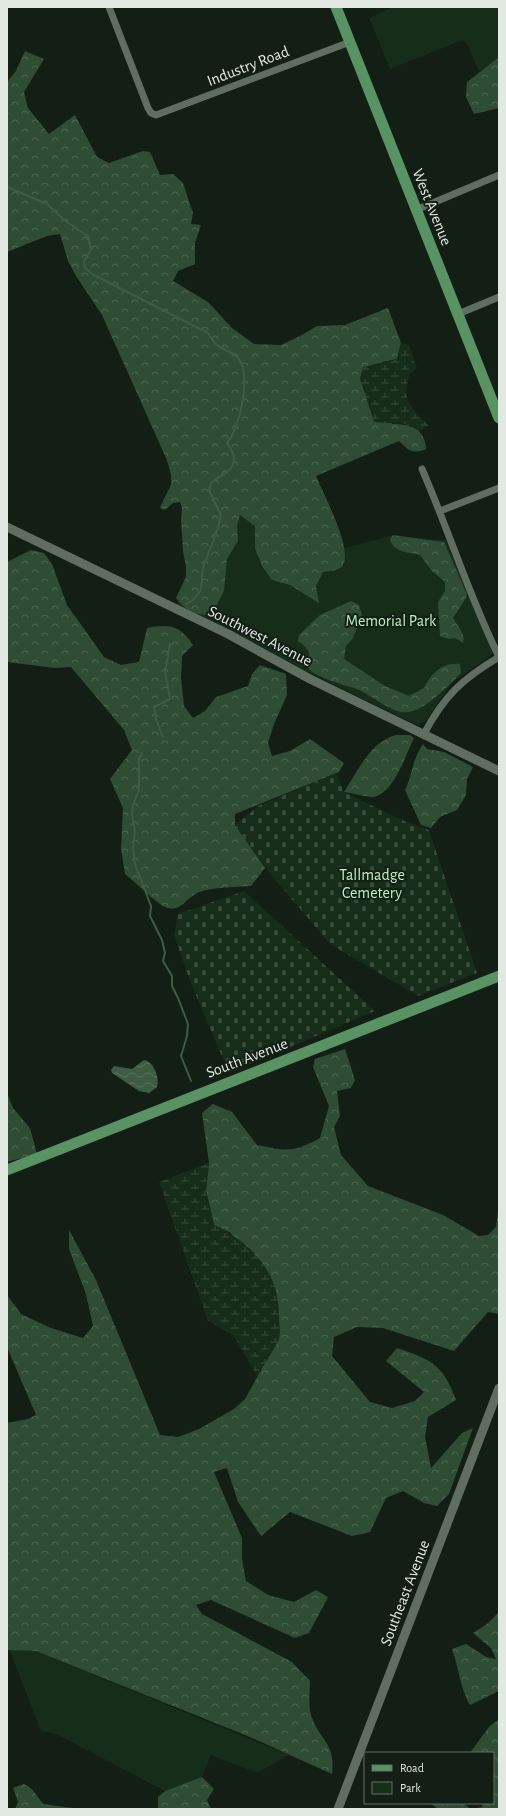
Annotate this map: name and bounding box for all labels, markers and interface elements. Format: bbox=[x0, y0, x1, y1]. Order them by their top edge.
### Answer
street label: Industry Road bbox=[205, 43, 292, 90]
street label: West Avenue bbox=[409, 166, 455, 248]
street label: Southwest Avenue bbox=[205, 603, 315, 669]
park label: Memorial Park bbox=[346, 613, 437, 629]
park label: Tallmadge Cemetery bbox=[339, 867, 405, 902]
street label: South Avenue bbox=[204, 1035, 290, 1081]
street label: Southeast Avenue bbox=[378, 1538, 432, 1648]
legend bbox=[364, 1752, 494, 1804]
text: Road bbox=[400, 1762, 424, 1774]
text: Park bbox=[400, 1782, 421, 1794]

